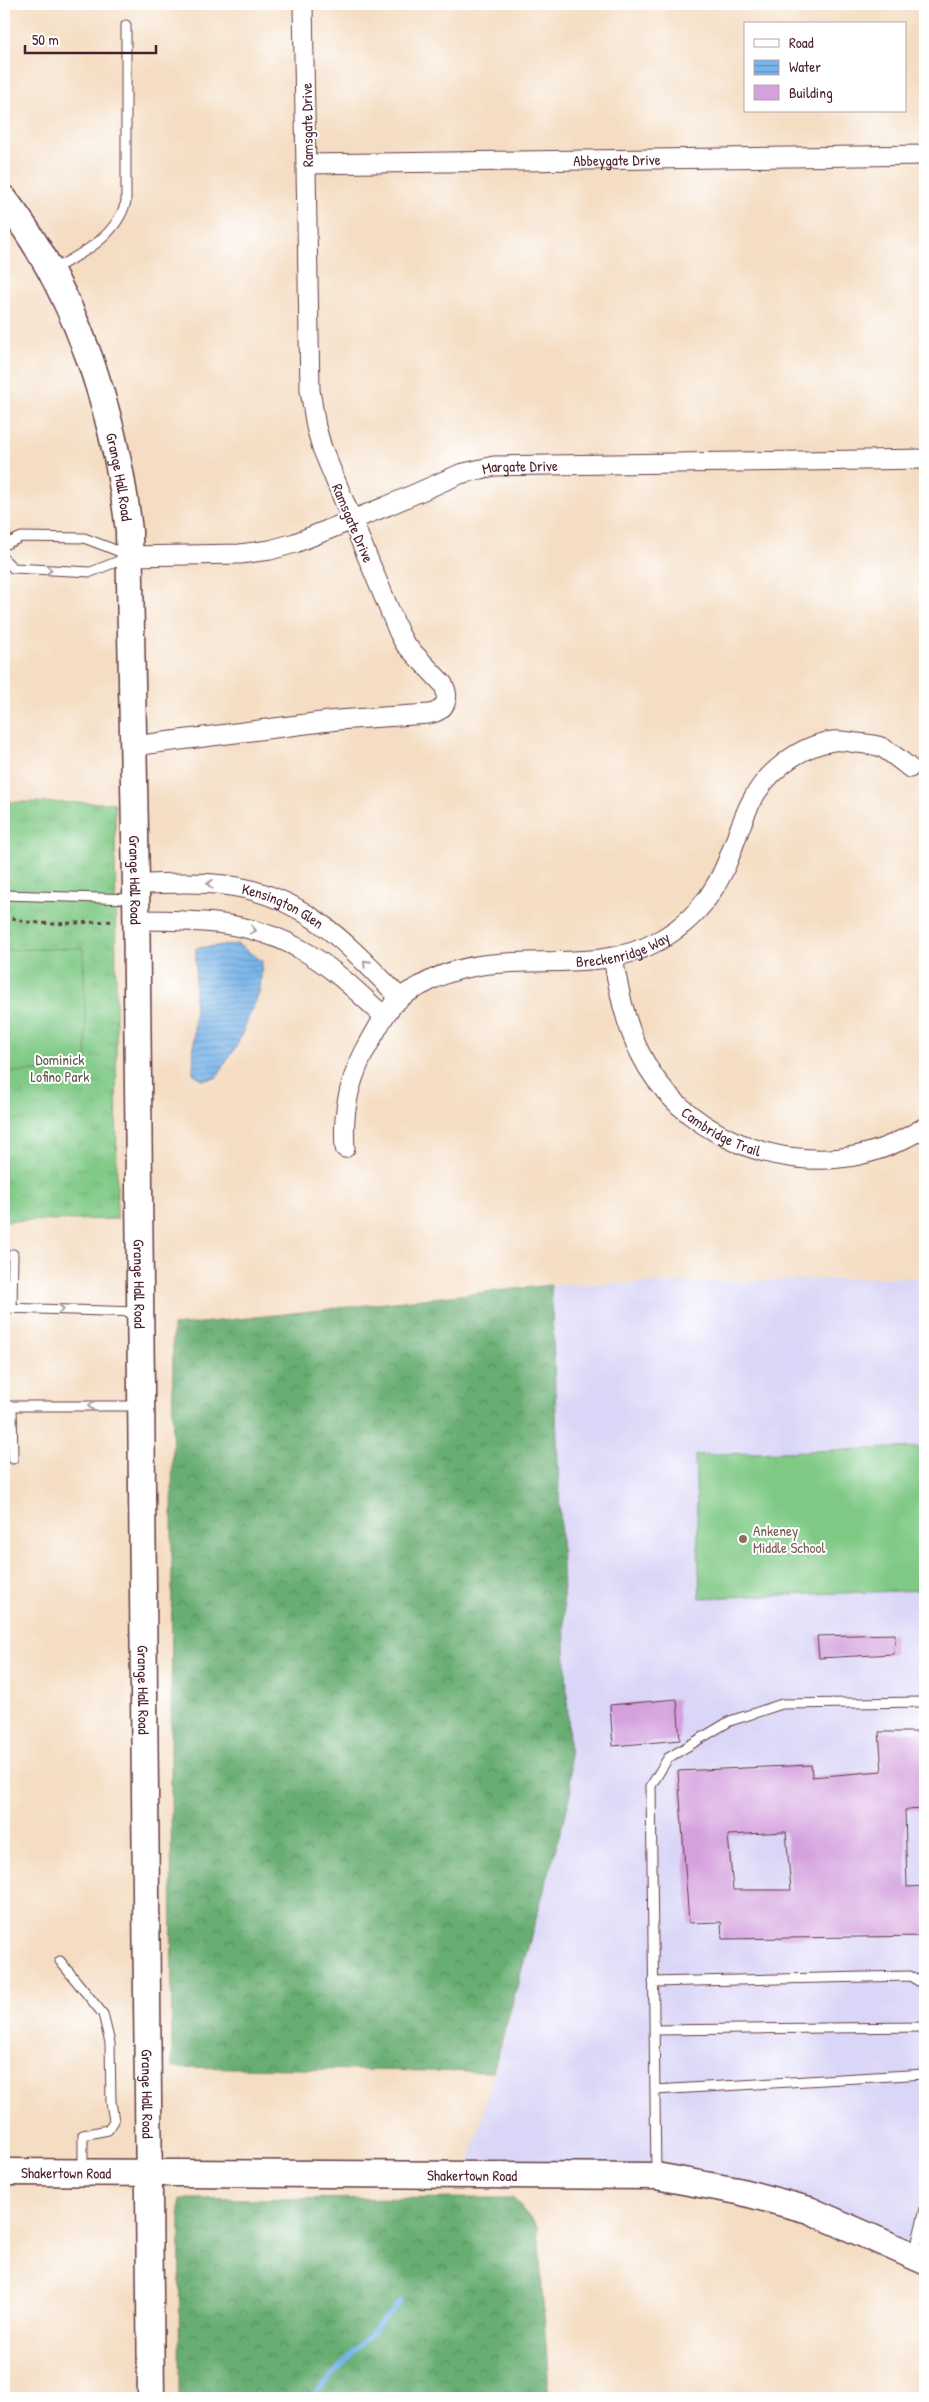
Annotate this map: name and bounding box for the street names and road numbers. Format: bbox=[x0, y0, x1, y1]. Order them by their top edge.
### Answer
street label: Ramsgate Drive bbox=[296, 83, 318, 167]
street label: Abbeygate Drive bbox=[573, 148, 661, 171]
street label: Grange Hall Road bbox=[101, 431, 138, 522]
street label: Margate Drive bbox=[480, 454, 558, 479]
street label: Ramsgate Drive bbox=[327, 480, 379, 566]
street label: Grange Hall Road bbox=[125, 835, 147, 925]
street label: Kensington Glen bbox=[240, 878, 329, 933]
street label: Breckenridge Way bbox=[575, 926, 673, 972]
street label: Cambridge Trail bbox=[677, 1102, 764, 1161]
street label: Grange Hall Road bbox=[129, 1239, 151, 1329]
street label: Grange Hall Road bbox=[133, 1645, 155, 1735]
street label: Grange Hall Road bbox=[137, 2049, 159, 2139]
street label: Shakertown Road bbox=[21, 2162, 111, 2183]
street label: Shakertown Road bbox=[427, 2164, 517, 2186]

